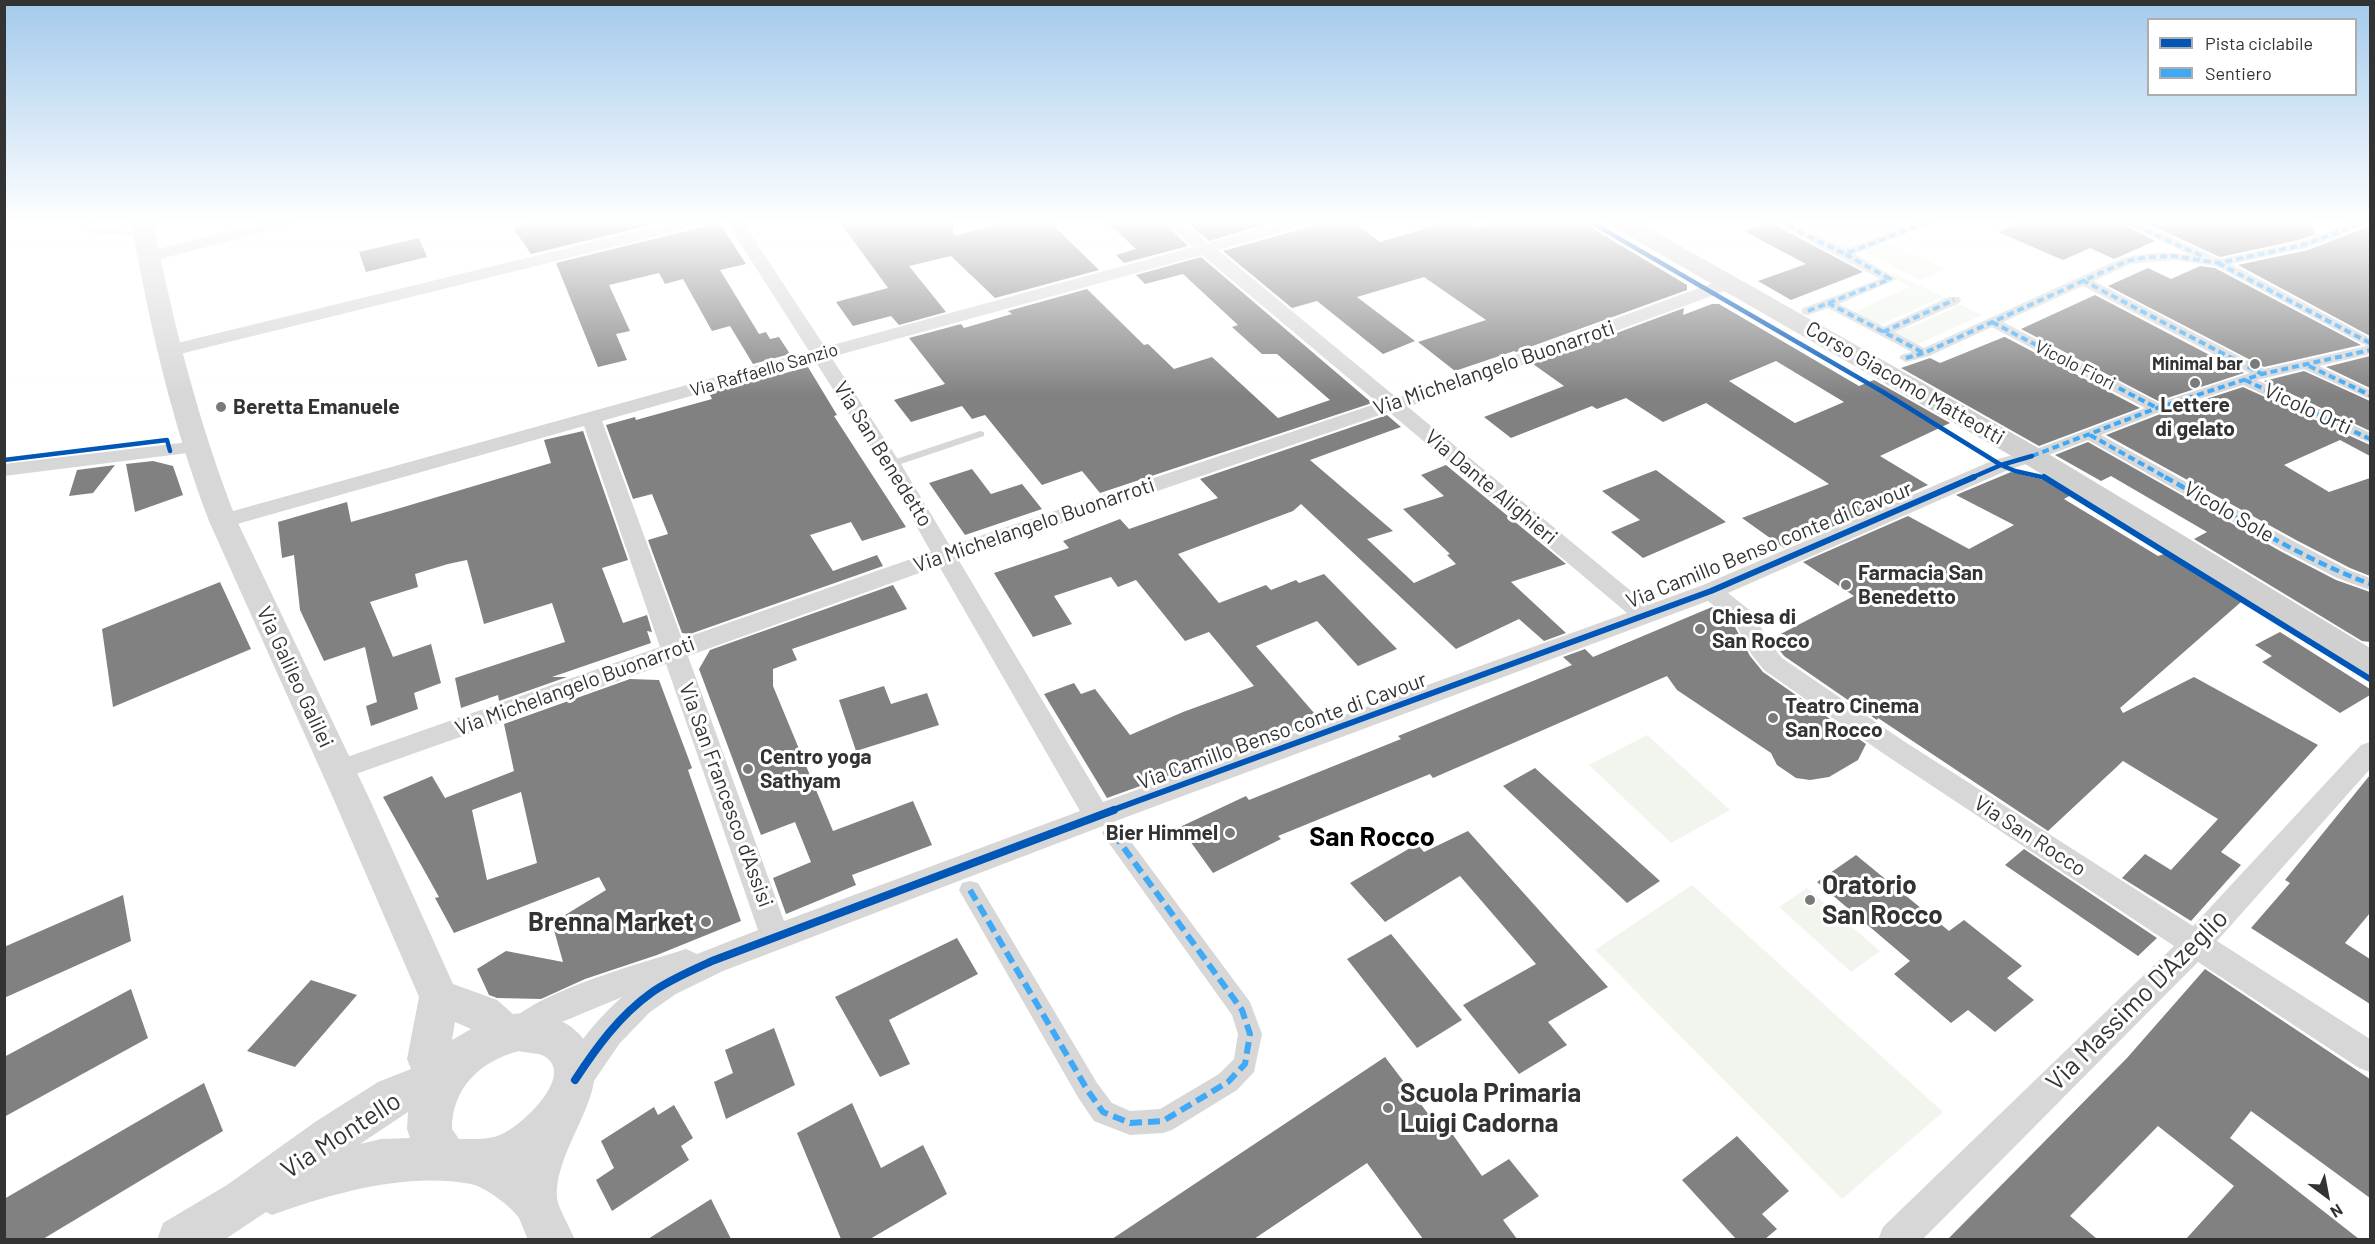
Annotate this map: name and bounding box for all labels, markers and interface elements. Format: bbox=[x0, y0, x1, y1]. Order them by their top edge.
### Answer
legend bbox=[2147, 18, 2357, 96]
text: Pista ciclabile bbox=[2205, 32, 2313, 54]
text: Sentiero bbox=[2205, 62, 2272, 84]
street label: Via Michelangelo Buonarroti bbox=[1370, 315, 1618, 421]
street label: Corso Giacomo Matteotti bbox=[1801, 316, 2009, 450]
street label: Vicolo Fiori bbox=[2031, 335, 2119, 395]
street label: Via Raffaello Sanzio bbox=[688, 339, 840, 401]
place label: Minimal bar bbox=[2152, 353, 2243, 375]
marker: Minimal bar bbox=[2248, 357, 2262, 371]
marker: Lettere di gelato bbox=[2188, 376, 2202, 390]
street label: Via San Benedetto bbox=[828, 377, 938, 531]
street label: Vicolo Orti bbox=[2260, 378, 2356, 440]
place label: Lettere di gelato bbox=[2155, 392, 2235, 442]
place label: Beretta Emanuele bbox=[233, 394, 400, 420]
marker: Beretta Emanuele bbox=[214, 400, 228, 414]
street label: Via Dante Alighieri bbox=[1420, 424, 1562, 550]
street label: Via Michelangelo Buonarroti bbox=[910, 472, 1158, 578]
street label: Via Camillo Benso conte di Cavour bbox=[1622, 476, 1916, 614]
street label: Vicolo Sole bbox=[2179, 476, 2279, 548]
place label: Farmacia San Benedetto bbox=[1858, 560, 1983, 610]
marker: Farmacia San Benedetto bbox=[1839, 578, 1853, 592]
street label: Via Galileo Galilei bbox=[251, 602, 339, 752]
place label: Chiesa di San Rocco bbox=[1712, 604, 1810, 654]
marker: Chiesa di San Rocco bbox=[1693, 622, 1707, 636]
street label: Via Michelangelo Buonarroti bbox=[452, 631, 698, 741]
street label: Via Camillo Benso conte di Cavour bbox=[1134, 667, 1430, 795]
street label: Via San Francesco d'Assisi bbox=[674, 679, 778, 911]
place label: Teatro Cinema San Rocco bbox=[1785, 693, 1919, 743]
marker: Teatro Cinema San Rocco bbox=[1766, 711, 1780, 725]
place label: Centro yoga Sathyam bbox=[760, 744, 872, 794]
marker: Centro yoga Sathyam bbox=[741, 762, 755, 776]
street label: Via San Rocco bbox=[1969, 790, 2091, 882]
place label: Bier Himmel bbox=[1106, 820, 1218, 846]
district label: San Rocco bbox=[1309, 821, 1435, 853]
marker: Bier Himmel bbox=[1223, 826, 1237, 840]
place label: Oratorio San Rocco bbox=[1822, 869, 1943, 930]
marker: Oratorio San Rocco bbox=[1803, 893, 1817, 907]
street label: Via Massimo D'Azeglio bbox=[2040, 903, 2234, 1097]
place label: Brenna Market bbox=[528, 906, 694, 938]
marker: Brenna Market bbox=[699, 915, 713, 929]
place label: Scuola Primaria Luigi Cadorna bbox=[1400, 1077, 1581, 1138]
street label: Via Montello bbox=[275, 1085, 407, 1185]
marker: Scuola Primaria Luigi Cadorna bbox=[1381, 1101, 1395, 1115]
north arrow bbox=[2297, 1166, 2357, 1226]
text: N bbox=[2327, 1201, 2346, 1223]

